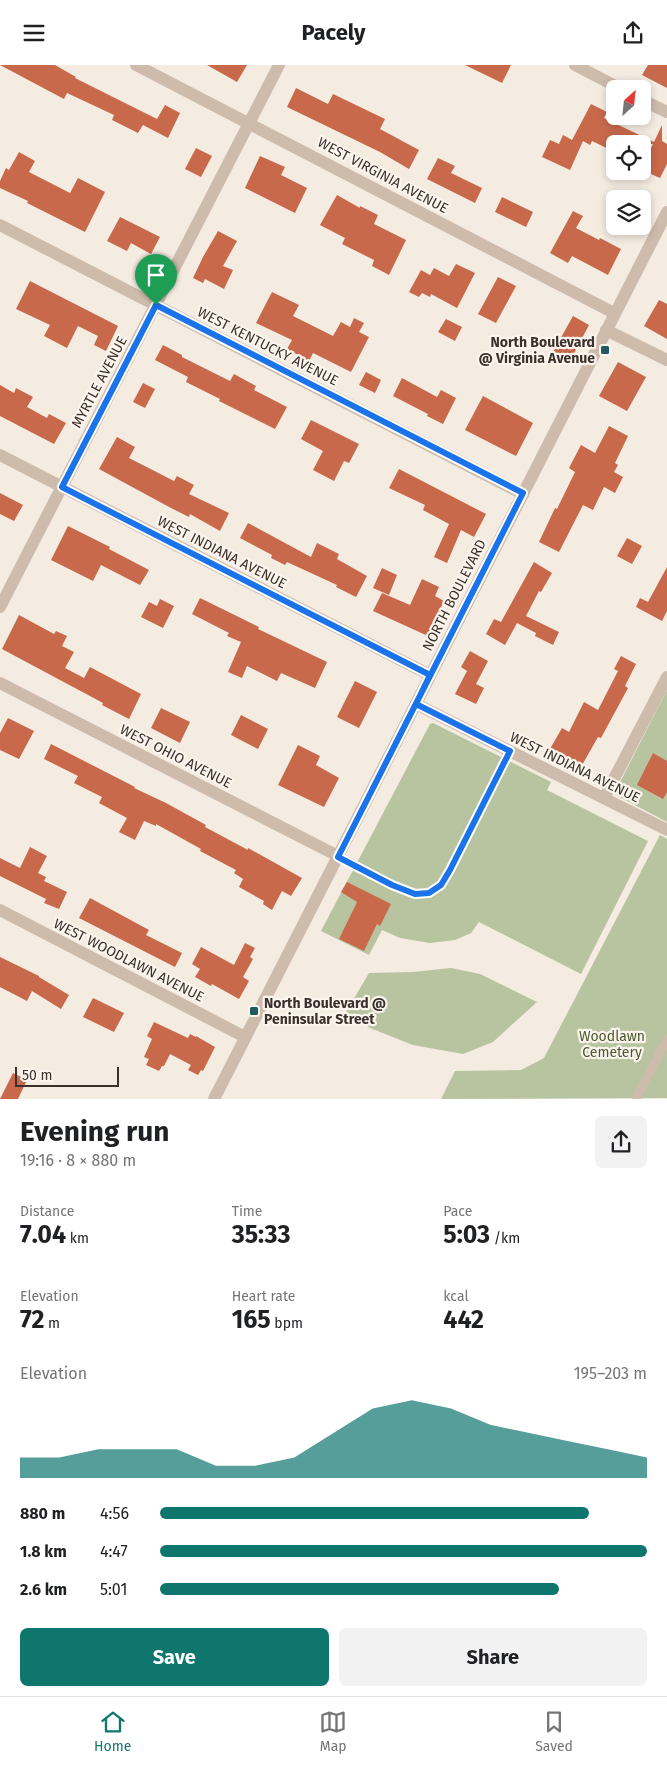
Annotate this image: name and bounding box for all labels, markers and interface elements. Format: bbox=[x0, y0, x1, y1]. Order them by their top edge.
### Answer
icon: menu bbox=[20, 19, 48, 47]
text: Pacely bbox=[301, 19, 366, 46]
icon: share bbox=[619, 19, 647, 47]
north arrow bbox=[606, 80, 651, 125]
map controls bbox=[606, 80, 651, 235]
street label: WEST VIRGINIA AVENUE bbox=[315, 134, 451, 217]
button: locate bbox=[606, 135, 651, 180]
button: layers bbox=[606, 190, 651, 235]
pin bbox=[135, 254, 177, 305]
icon: arrive bbox=[142, 261, 170, 289]
street label: WEST KENTUCKY AVENUE bbox=[194, 303, 341, 389]
street label: MYRTLE AVENUE bbox=[68, 333, 131, 431]
place label: North Boulevard @ Virginia Avenue bbox=[478, 334, 595, 367]
marker: North Boulevard @ Virginia Avenue bbox=[599, 344, 611, 356]
street label: WEST INDIANA AVENUE bbox=[154, 512, 289, 592]
street label: NORTH BOULEVARD bbox=[419, 537, 490, 654]
street label: WEST OHIO AVENUE bbox=[117, 721, 235, 792]
street label: WEST INDIANA AVENUE bbox=[507, 729, 643, 806]
street label: WEST WOODLAWN AVENUE bbox=[51, 915, 207, 1006]
place label: North Boulevard @ Peninsular Street bbox=[264, 995, 386, 1028]
marker: North Boulevard @ Peninsular Street bbox=[248, 1005, 260, 1017]
park label: Woodlawn Cemetery bbox=[579, 1028, 645, 1061]
scale bar bbox=[15, 1063, 119, 1087]
text: 50 m bbox=[22, 1067, 53, 1084]
text: Evening run bbox=[20, 1115, 169, 1148]
button: share bbox=[595, 1116, 647, 1168]
text: 19:16 · 8 × 880 m bbox=[20, 1151, 136, 1170]
text: Distance bbox=[20, 1203, 74, 1220]
text: Time bbox=[232, 1203, 262, 1220]
text: Pace bbox=[443, 1203, 472, 1220]
text: 7.04 bbox=[20, 1220, 66, 1250]
text: 35:33 bbox=[232, 1220, 290, 1250]
text: 5:03 bbox=[443, 1220, 490, 1250]
text: km bbox=[66, 1230, 89, 1247]
text: /km bbox=[490, 1230, 520, 1247]
text: Elevation bbox=[20, 1288, 79, 1305]
text: Heart rate bbox=[232, 1288, 295, 1305]
text: kcal bbox=[443, 1288, 469, 1305]
text: 72 bbox=[20, 1305, 44, 1335]
text: 165 bbox=[232, 1305, 271, 1335]
text: 442 bbox=[443, 1305, 484, 1335]
text: m bbox=[44, 1315, 60, 1332]
text: bpm bbox=[271, 1315, 303, 1332]
text: Elevation bbox=[20, 1364, 87, 1383]
text: 195–203 m bbox=[574, 1364, 647, 1383]
text: 880 m bbox=[20, 1504, 65, 1523]
text: 4:56 bbox=[100, 1504, 129, 1523]
text: 1.8 km bbox=[20, 1542, 67, 1561]
text: 4:47 bbox=[100, 1542, 128, 1561]
text: 2.6 km bbox=[20, 1580, 67, 1599]
text: 5:01 bbox=[100, 1580, 127, 1599]
button: Save bbox=[20, 1628, 329, 1686]
button: Share bbox=[339, 1628, 647, 1686]
tab: Home bbox=[94, 1708, 131, 1755]
tab: Map bbox=[319, 1708, 347, 1755]
tab: Saved bbox=[535, 1708, 573, 1755]

